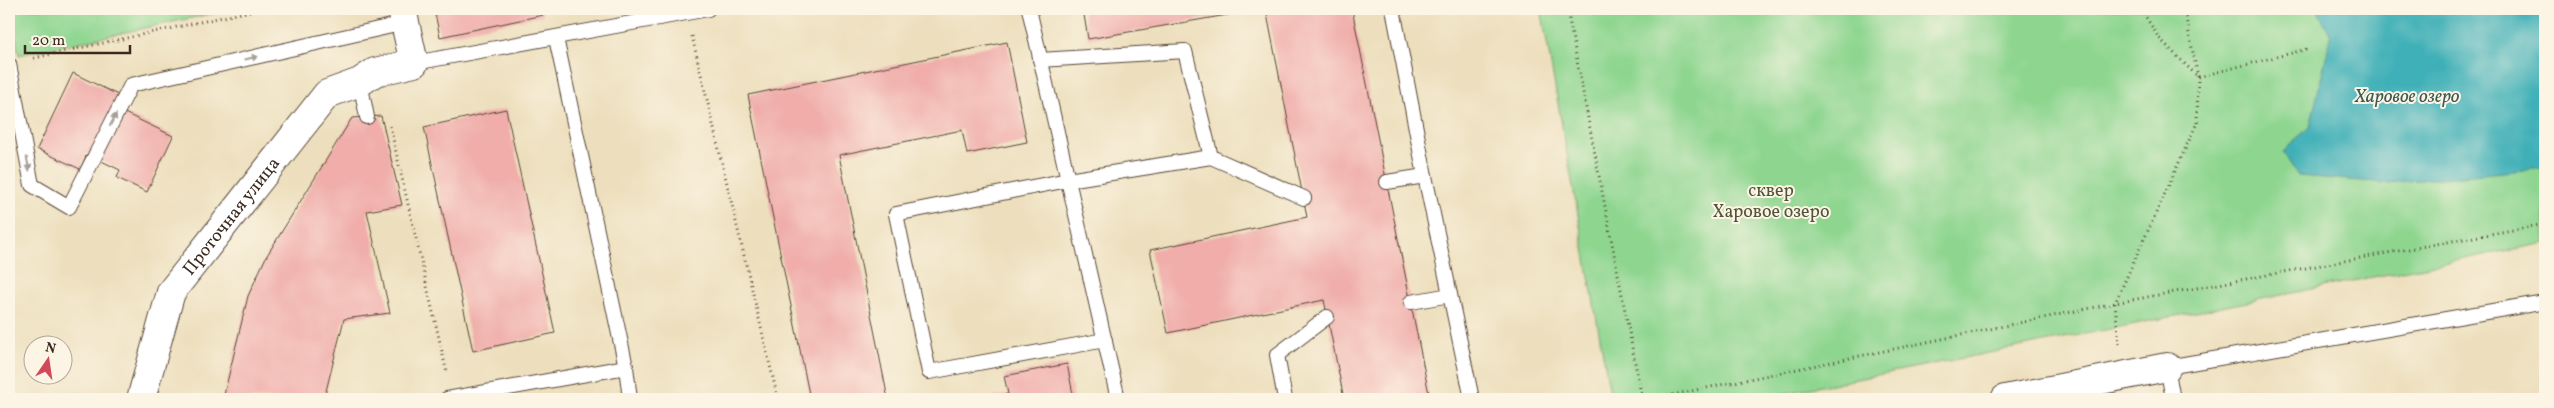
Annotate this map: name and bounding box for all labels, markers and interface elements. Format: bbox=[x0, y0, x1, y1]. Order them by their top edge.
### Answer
scale bar bbox=[25, 22, 130, 54]
text: 20 m bbox=[32, 31, 65, 52]
one-way arrow bbox=[243, 54, 258, 62]
water label: Харовое озеро bbox=[2354, 84, 2460, 110]
one-way arrow bbox=[109, 113, 117, 127]
street label: Проточная улица bbox=[178, 153, 287, 281]
one-way arrow bbox=[24, 156, 32, 172]
park label: сквер Харовое озеро bbox=[1713, 179, 1829, 225]
north arrow bbox=[22, 336, 72, 386]
text: N bbox=[43, 338, 58, 359]

